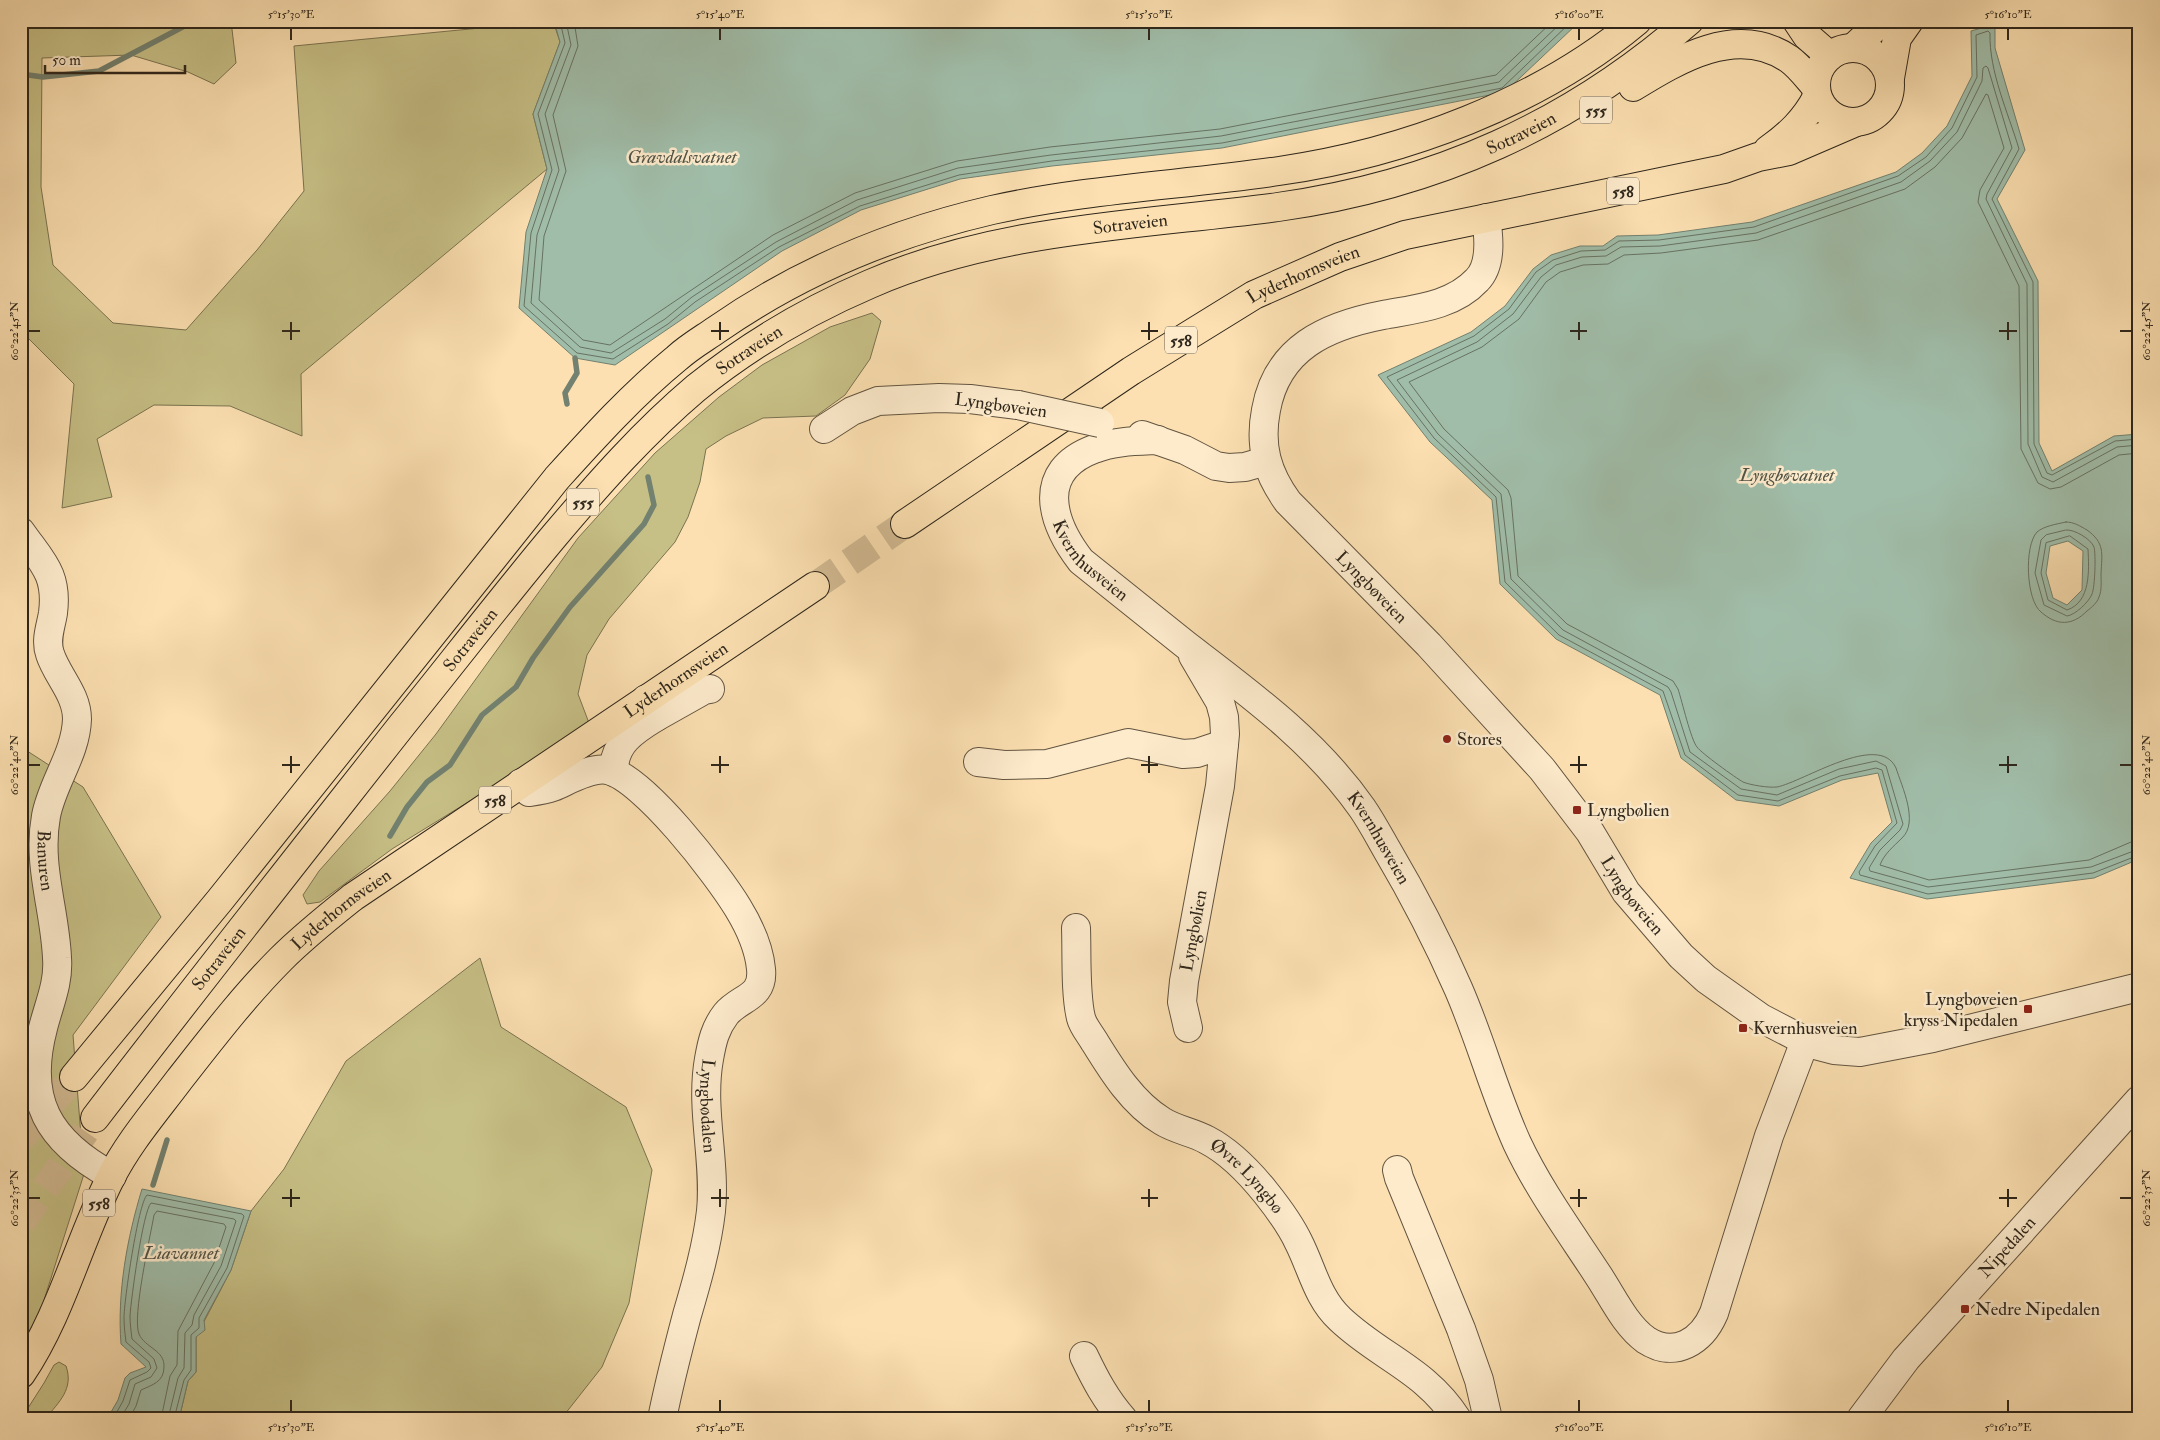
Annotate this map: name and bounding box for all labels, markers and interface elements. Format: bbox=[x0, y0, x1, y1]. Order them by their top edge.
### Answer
text: 5°15'30"E bbox=[268, 7, 315, 22]
text: 5°15'40"E bbox=[696, 7, 745, 22]
text: 5°15'50"E bbox=[1125, 7, 1173, 22]
text: 5°16'00"E bbox=[1554, 7, 1604, 22]
text: 5°16'10"E bbox=[1984, 7, 2032, 22]
scale bar bbox=[45, 42, 185, 74]
text: 50 m bbox=[52, 51, 81, 70]
road number: 555 bbox=[1580, 96, 1612, 124]
street label: Sotraveien bbox=[1483, 107, 1560, 160]
water label: Gravdalsvatnet bbox=[627, 145, 738, 169]
road number: 558 bbox=[1607, 178, 1639, 205]
street label: Sotraveien bbox=[1092, 209, 1169, 240]
street label: Lyderhornsveien bbox=[1242, 240, 1363, 309]
text: 60°22'45"N bbox=[7, 301, 22, 361]
text: 60°22'45"N bbox=[2139, 301, 2154, 361]
street label: Sotraveien bbox=[712, 320, 787, 381]
road number: 558 bbox=[1165, 326, 1197, 354]
street label: Lyngbøveien bbox=[953, 388, 1049, 423]
water label: Lyngbøvatnet bbox=[1738, 463, 1836, 487]
road number: 555 bbox=[567, 488, 599, 516]
street label: Kvernhusveien bbox=[1047, 516, 1133, 607]
street label: Lyngbøveien bbox=[1331, 546, 1412, 629]
street label: Sotraveien bbox=[438, 603, 503, 676]
street label: Lyderhornsveien bbox=[620, 637, 732, 723]
place label: Stores bbox=[1457, 728, 1502, 751]
marker: Stores bbox=[1441, 733, 1453, 745]
text: 60°22'40"N bbox=[7, 735, 22, 795]
text: 60°22'40"N bbox=[2139, 735, 2154, 795]
road number: 558 bbox=[479, 786, 511, 814]
street label: Kvernhusveien bbox=[1342, 787, 1415, 889]
place label: Lyngbølien bbox=[1587, 799, 1670, 822]
marker: Lyngbølien bbox=[1571, 804, 1583, 816]
street label: Banuren bbox=[31, 829, 59, 893]
street label: Lyngbøveien bbox=[1595, 852, 1669, 940]
street label: Lyderhornsveien bbox=[286, 864, 396, 956]
street label: Lyngbølien bbox=[1175, 888, 1213, 973]
street label: Sotraveien bbox=[187, 922, 251, 995]
place label: Lyngbøveien kryss Nipedalen bbox=[1904, 988, 2018, 1032]
marker: Lyngbøveien kryss Nipedalen bbox=[2022, 1003, 2034, 1015]
place label: Kvernhusveien bbox=[1753, 1017, 1857, 1040]
marker: Kvernhusveien bbox=[1737, 1022, 1749, 1034]
street label: Lyngbødalen bbox=[694, 1057, 721, 1154]
street label: Øvre Lyngbø bbox=[1205, 1133, 1289, 1219]
text: 60°22'35"N bbox=[7, 1169, 22, 1227]
text: 60°22'35"N bbox=[2139, 1169, 2154, 1227]
road number: 558 bbox=[83, 1190, 115, 1216]
street label: Nipedalen bbox=[1974, 1211, 2041, 1283]
water label: Liavannet bbox=[142, 1241, 220, 1265]
place label: Nedre Nipedalen bbox=[1975, 1298, 2100, 1321]
marker: Nedre Nipedalen bbox=[1959, 1303, 1971, 1315]
text: 5°15'30"E bbox=[268, 1420, 315, 1435]
text: 5°15'40"E bbox=[696, 1420, 745, 1435]
text: 5°15'50"E bbox=[1125, 1420, 1173, 1435]
text: 5°16'00"E bbox=[1554, 1420, 1604, 1435]
text: 5°16'10"E bbox=[1984, 1420, 2032, 1435]

